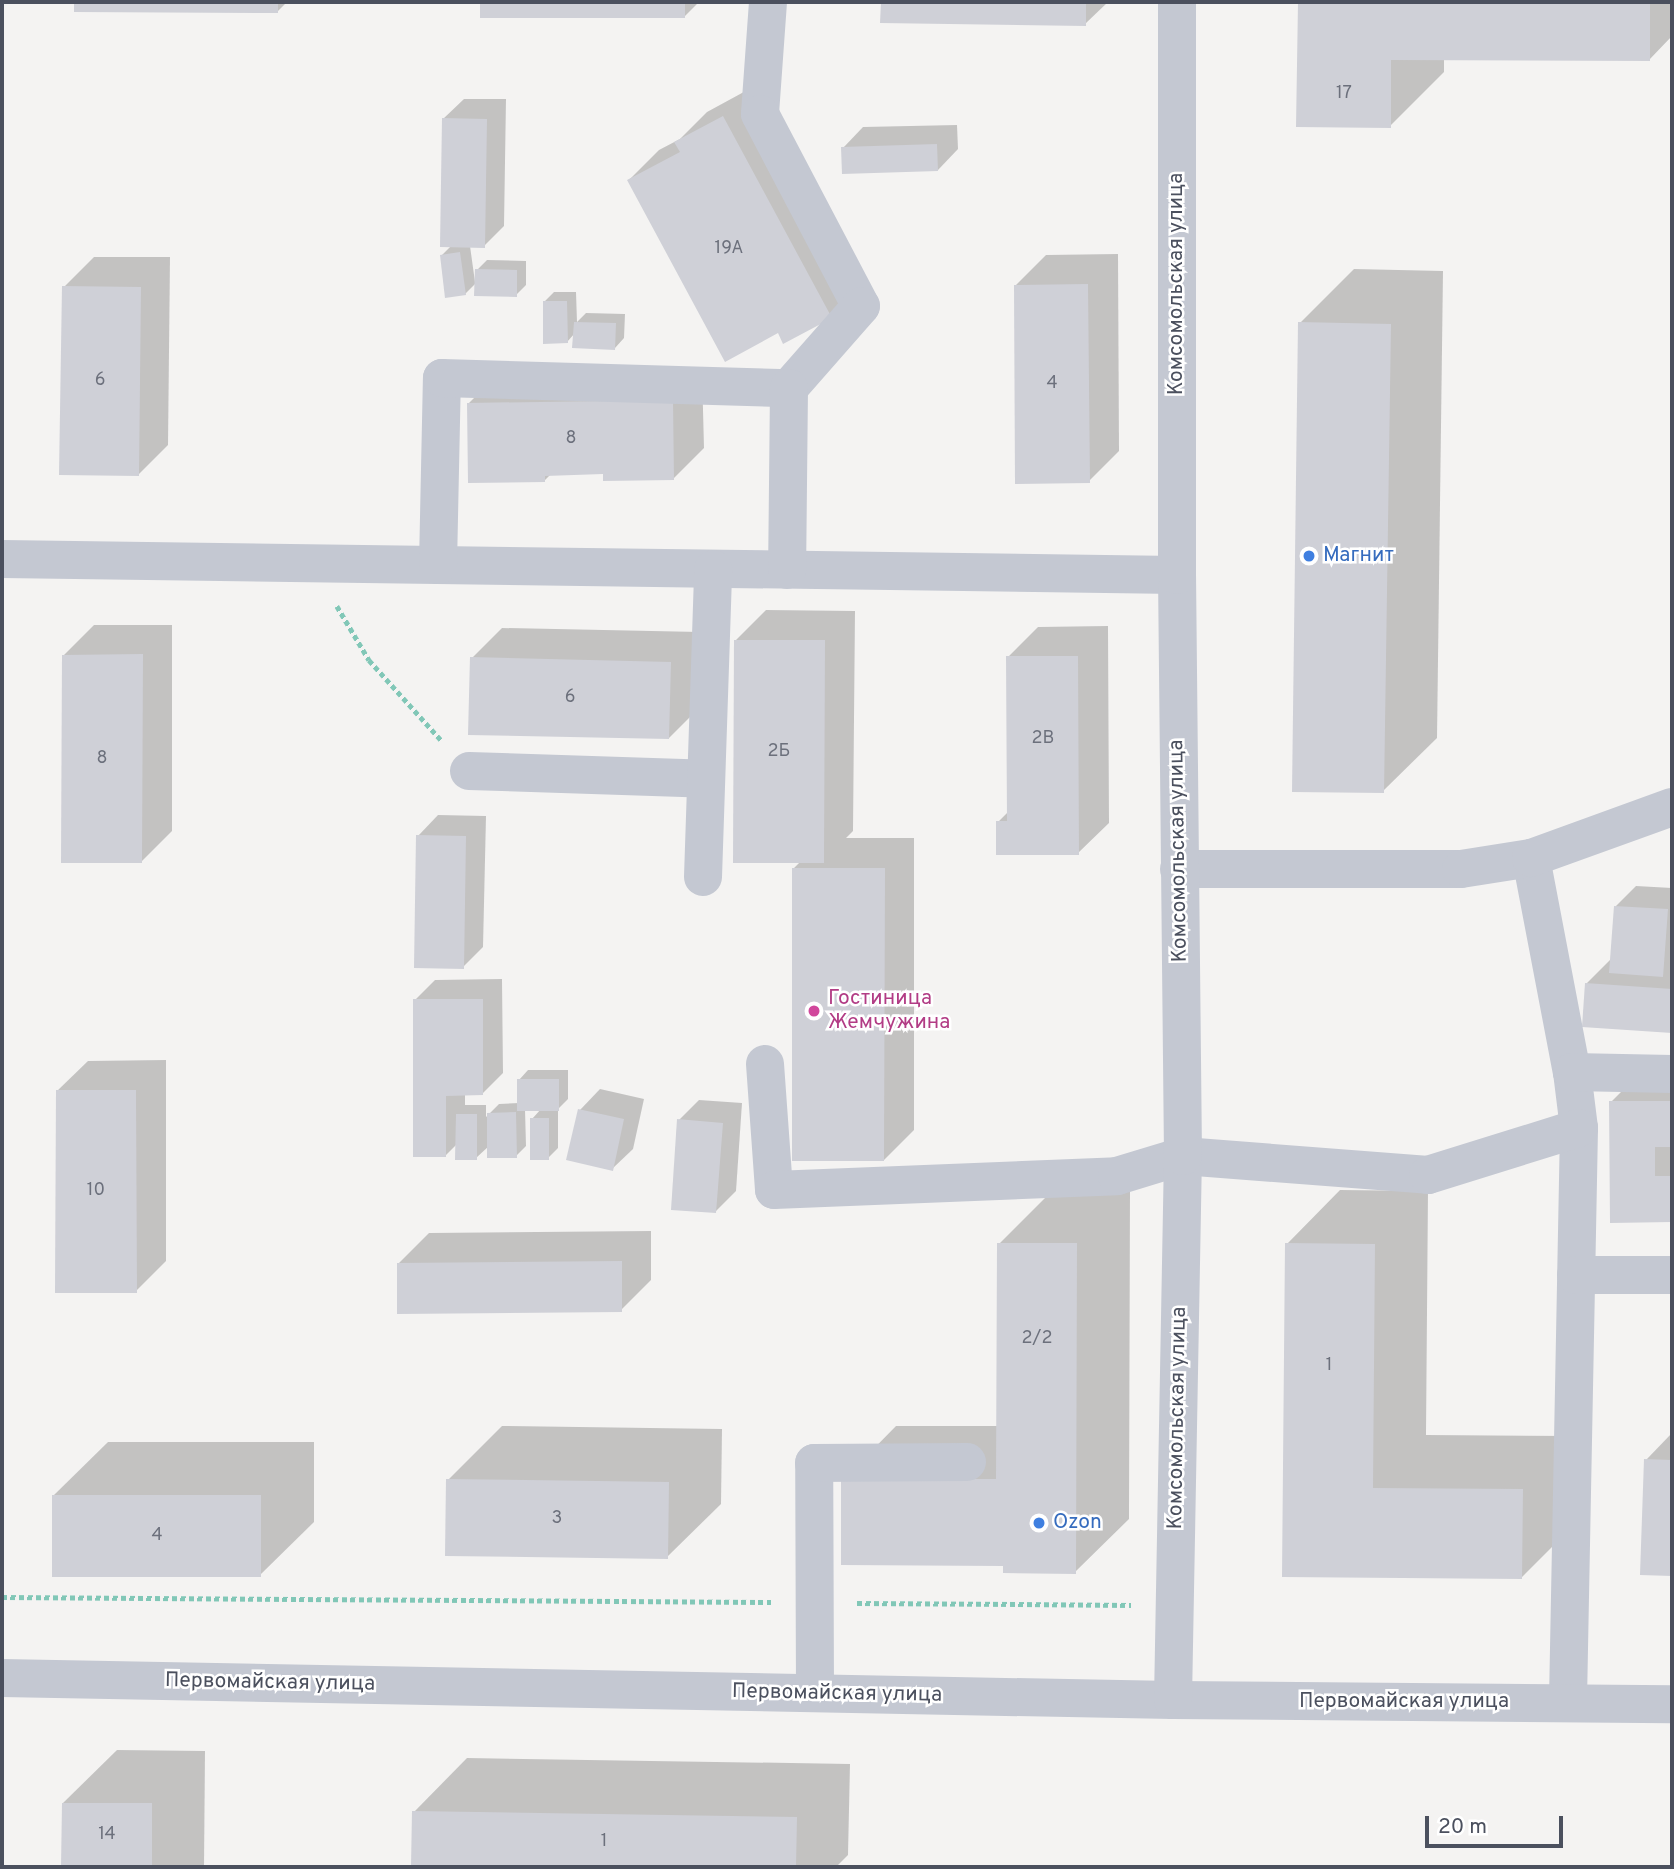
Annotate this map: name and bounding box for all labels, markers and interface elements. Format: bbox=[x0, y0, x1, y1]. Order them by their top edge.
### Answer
house number: 17 bbox=[1336, 83, 1352, 105]
street label: Комсомольская улица bbox=[1164, 173, 1190, 395]
house number: 19А bbox=[715, 238, 743, 260]
house number: 6 bbox=[95, 370, 105, 392]
house number: 4 bbox=[1046, 373, 1058, 395]
house number: 8 bbox=[566, 428, 576, 450]
place label: Магнит bbox=[1323, 543, 1394, 569]
marker: Магнит bbox=[1301, 548, 1317, 564]
house number: 6 bbox=[565, 687, 575, 709]
house number: 2В bbox=[1032, 728, 1054, 750]
street label: Комсомольская улица bbox=[1164, 739, 1194, 963]
house number: 2Б bbox=[768, 741, 790, 763]
house number: 8 bbox=[97, 748, 107, 770]
place label: Гостиница Жемчужина bbox=[828, 986, 950, 1036]
marker: Гостиница Жемчужина bbox=[806, 1003, 822, 1019]
house number: 10 bbox=[87, 1180, 105, 1202]
street label: Комсомольская улица bbox=[1163, 1306, 1193, 1530]
house number: 2/2 bbox=[1022, 1328, 1052, 1350]
house number: 1 bbox=[1326, 1355, 1332, 1377]
house number: 3 bbox=[552, 1508, 562, 1530]
place label: Ozon bbox=[1053, 1510, 1102, 1536]
marker: Ozon bbox=[1031, 1515, 1047, 1531]
house number: 4 bbox=[151, 1525, 163, 1547]
street label: Первомайская улица bbox=[165, 1669, 375, 1697]
street label: Первомайская улица bbox=[732, 1680, 942, 1708]
street label: Первомайская улица bbox=[1299, 1689, 1509, 1715]
scale bar bbox=[1429, 1802, 1567, 1846]
text: 20 m bbox=[1438, 1814, 1487, 1841]
house number: 14 bbox=[98, 1824, 116, 1846]
house number: 1 bbox=[601, 1831, 607, 1853]

